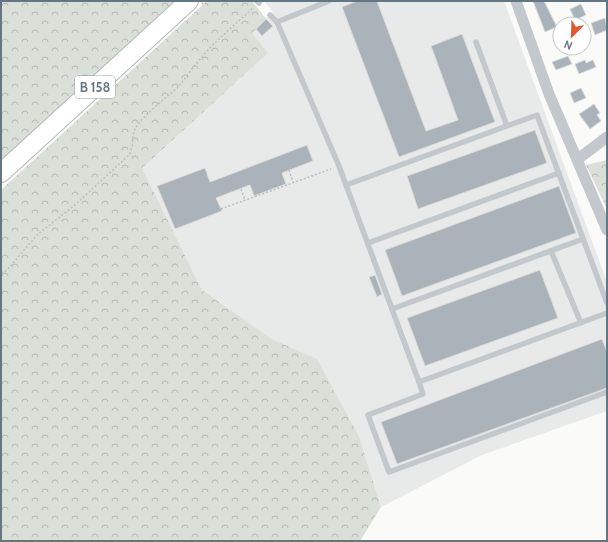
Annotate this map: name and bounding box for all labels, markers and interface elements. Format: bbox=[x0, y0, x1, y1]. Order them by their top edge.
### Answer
north arrow bbox=[552, 16, 592, 56]
text: N bbox=[562, 37, 574, 53]
road number: B 158 bbox=[75, 76, 115, 98]

